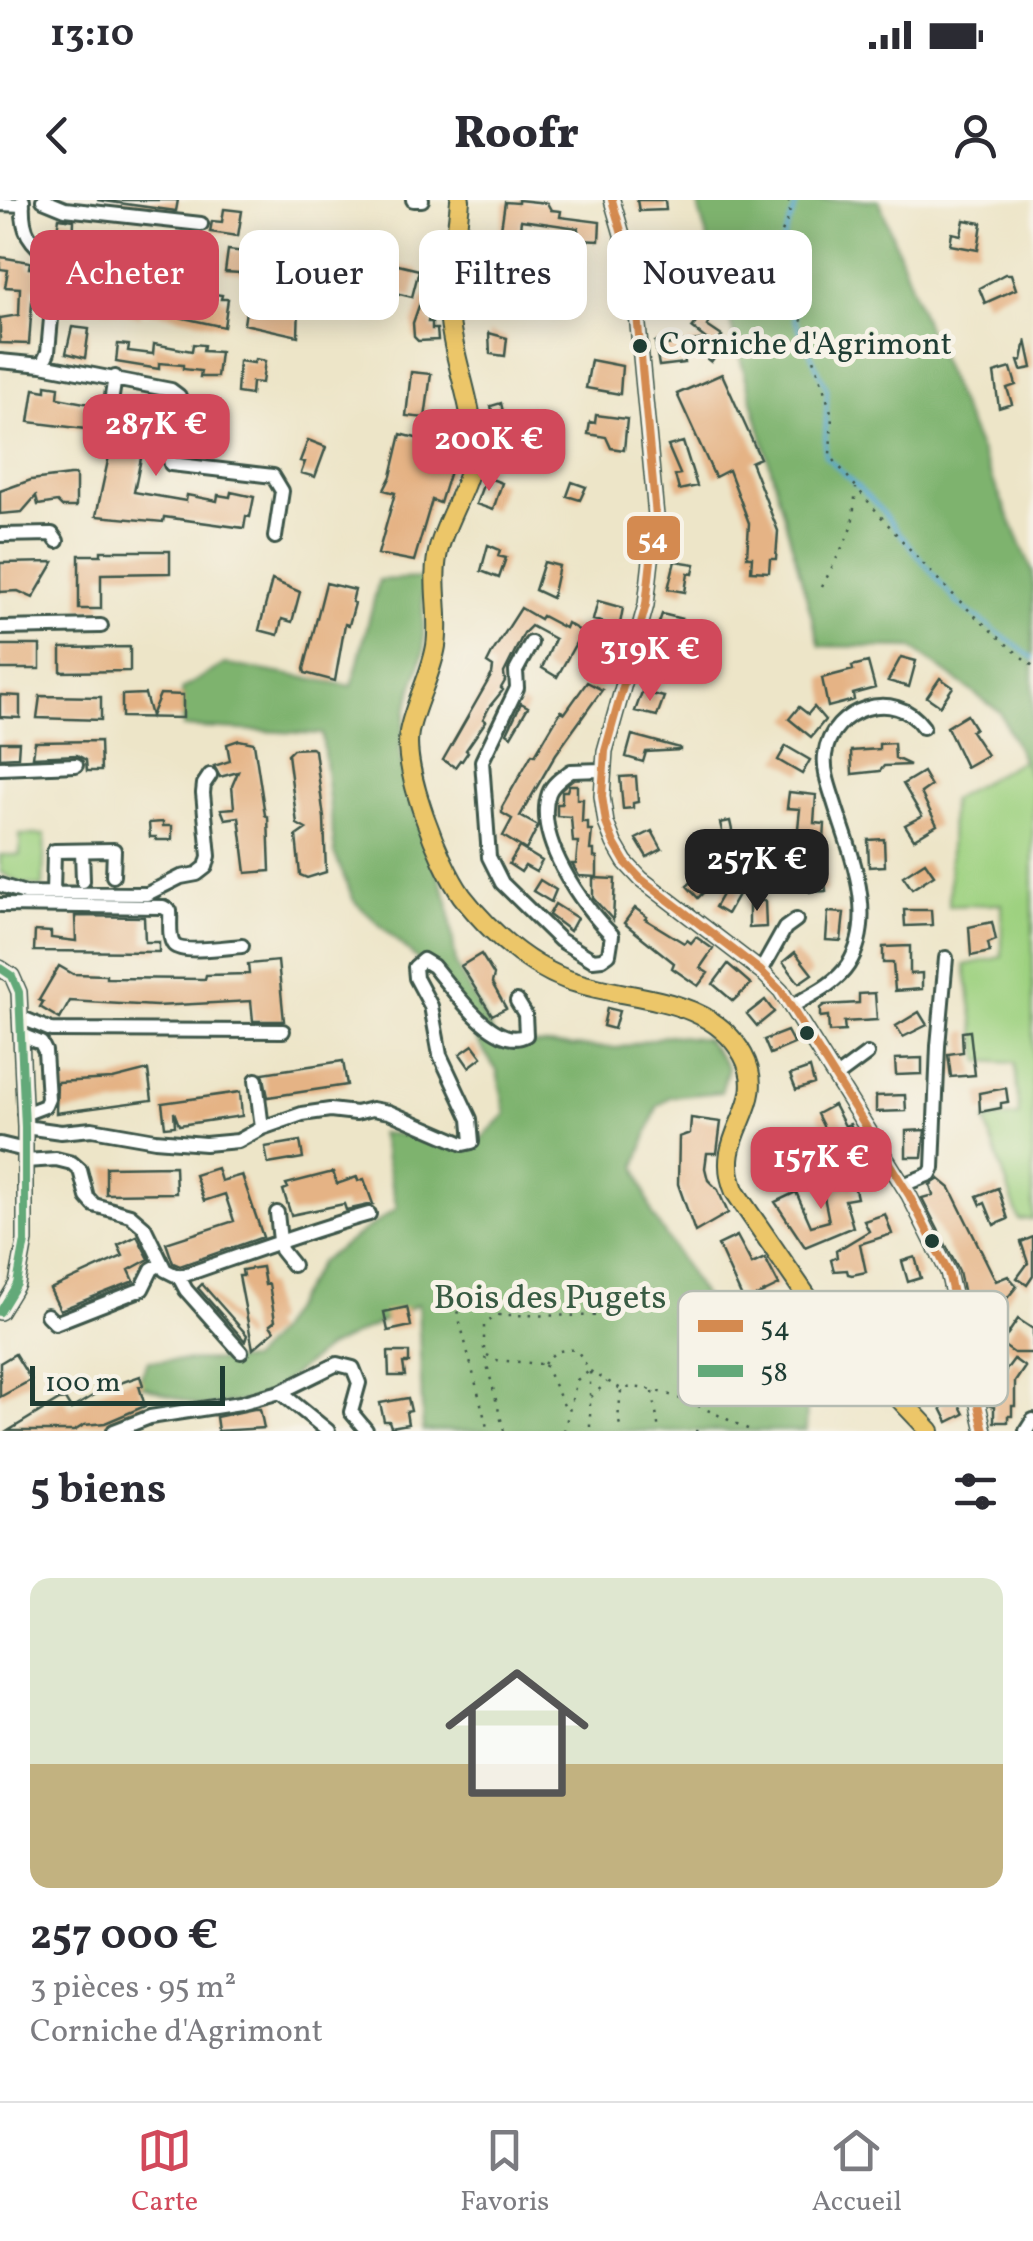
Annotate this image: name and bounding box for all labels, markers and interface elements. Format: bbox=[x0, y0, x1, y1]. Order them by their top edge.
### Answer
text: 13:10 bbox=[50, 9, 134, 62]
text: Roofr bbox=[454, 104, 579, 167]
icon: back bbox=[30, 108, 85, 163]
icon: person bbox=[948, 108, 1003, 163]
chip: Acheter bbox=[30, 230, 219, 320]
chip: Louer bbox=[239, 230, 399, 320]
chip: Filtres bbox=[419, 230, 587, 320]
chip: Nouveau bbox=[607, 230, 812, 320]
place label: Corniche d'Agrimont bbox=[659, 324, 952, 368]
marker: Corniche d'Agrimont bbox=[630, 336, 650, 356]
pin: 287K € bbox=[75, 394, 237, 479]
text: 287K € bbox=[105, 404, 207, 448]
pin: 200K € bbox=[408, 409, 570, 494]
text: 200K € bbox=[434, 419, 544, 463]
line badge: 54 bbox=[625, 514, 682, 562]
text: 54 bbox=[638, 521, 668, 560]
pin: 319K € bbox=[569, 619, 731, 704]
text: 319K € bbox=[600, 629, 700, 673]
pin: 257K € bbox=[676, 829, 838, 914]
text: 257K € bbox=[707, 839, 807, 883]
unlabelled marker bbox=[797, 1023, 817, 1043]
pin: 157K € bbox=[740, 1127, 902, 1212]
text: 157K € bbox=[773, 1137, 869, 1181]
unlabelled marker bbox=[922, 1231, 942, 1251]
park label: Bois des Pugets bbox=[433, 1275, 667, 1323]
legend bbox=[678, 1291, 1008, 1406]
text: 54 bbox=[760, 1309, 790, 1348]
text: 58 bbox=[760, 1354, 788, 1393]
scale bar bbox=[30, 1361, 225, 1406]
text: 100 m bbox=[45, 1364, 120, 1403]
text: 5 biens bbox=[30, 1462, 166, 1521]
icon: filters bbox=[948, 1464, 1003, 1519]
icon: home bbox=[427, 1643, 607, 1823]
text: 257 000 € bbox=[30, 1908, 218, 1967]
text: 3 pièces · 95 m² bbox=[30, 1967, 236, 2011]
text: Corniche d'Agrimont bbox=[30, 2011, 323, 2055]
tab: Carte bbox=[131, 2123, 198, 2222]
tab: Favoris bbox=[460, 2123, 549, 2222]
tab: Accueil bbox=[812, 2123, 902, 2222]

